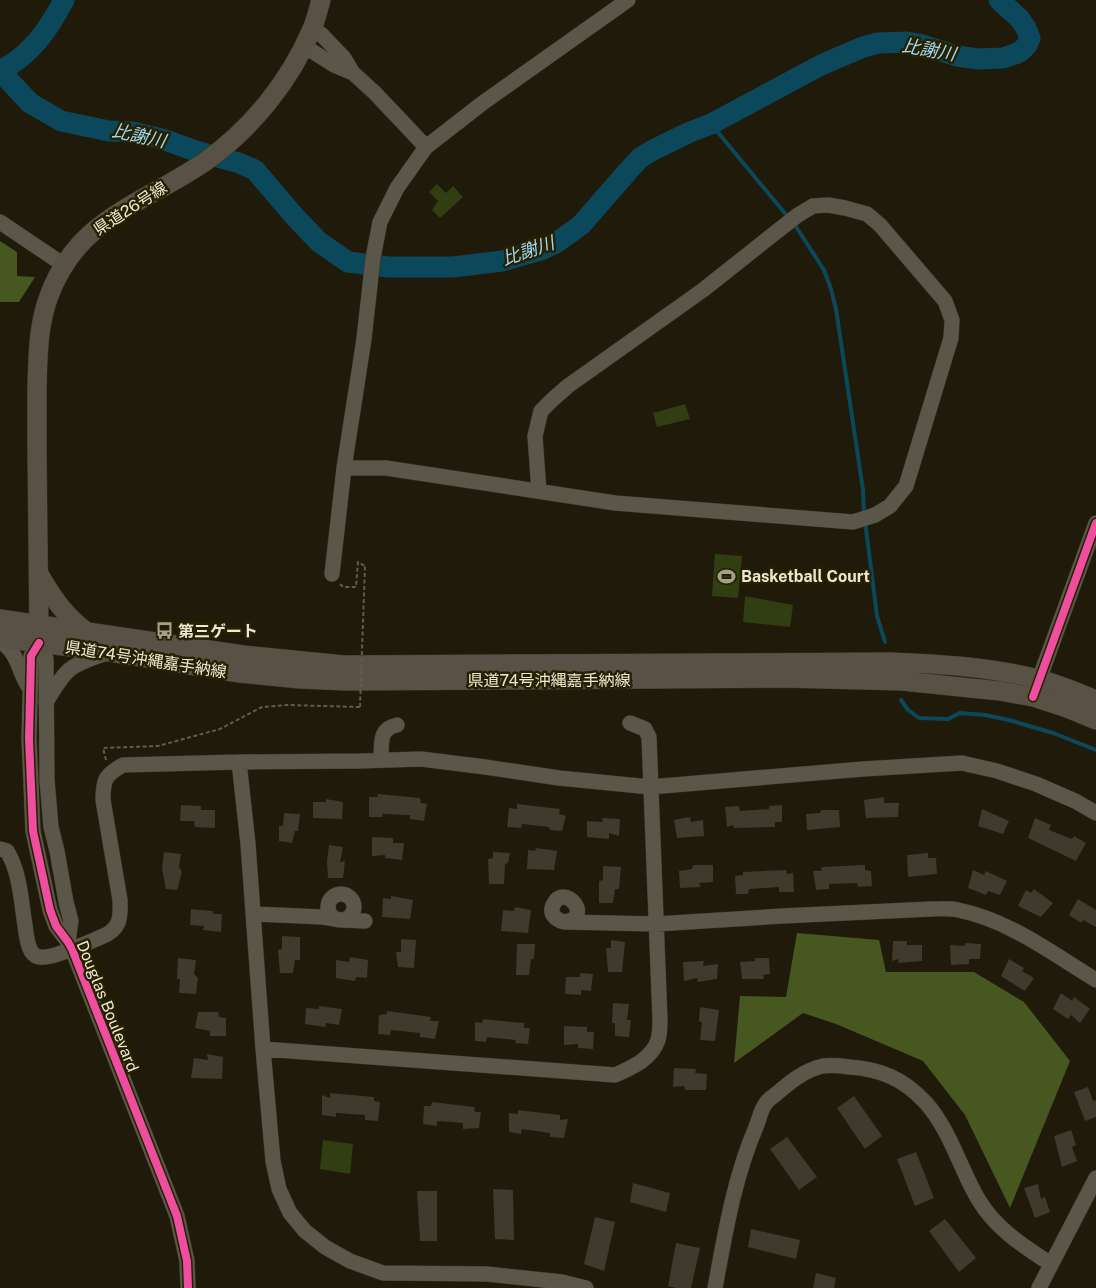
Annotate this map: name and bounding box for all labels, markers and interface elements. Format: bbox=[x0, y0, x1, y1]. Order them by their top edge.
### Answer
water label: 比謝川 bbox=[901, 34, 959, 65]
water label: 比謝川 bbox=[111, 120, 170, 152]
street label: 県道26号線 bbox=[90, 178, 170, 239]
water label: 比謝川 bbox=[499, 231, 559, 269]
sports icon: Basketball Court bbox=[717, 566, 737, 586]
place label: Basketball Court bbox=[741, 567, 870, 586]
bus stop icon: 第三ゲート bbox=[154, 621, 174, 641]
place label: 第三ゲート bbox=[178, 622, 258, 641]
street label: 県道74号沖縄嘉手納線 bbox=[64, 637, 228, 682]
street label: 県道74号沖縄嘉手納線 bbox=[467, 671, 631, 690]
street label: Douglas Boulevard bbox=[73, 938, 143, 1075]

